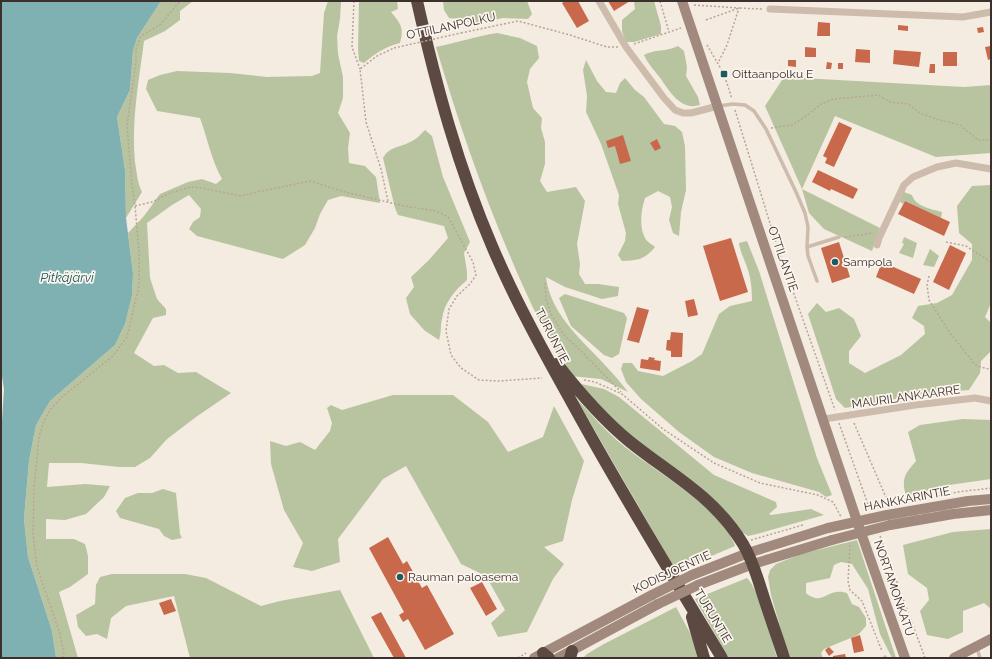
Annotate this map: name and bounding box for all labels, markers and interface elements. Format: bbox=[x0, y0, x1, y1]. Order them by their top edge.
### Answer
street label: OTTILANPOLKU bbox=[405, 10, 497, 42]
place label: Oittaanpolku E bbox=[732, 67, 813, 81]
marker: Oittaanpolku E bbox=[719, 69, 729, 79]
street label: OTTILANTIE bbox=[765, 224, 801, 294]
place label: Sampola bbox=[843, 255, 892, 269]
marker: Sampola bbox=[830, 257, 840, 267]
water label: Pitkäjärvi bbox=[40, 270, 95, 285]
street label: TURUNTIE bbox=[532, 306, 572, 366]
street label: MAURILANKAARRE bbox=[851, 382, 961, 412]
street label: HANKKARINTIE bbox=[863, 484, 951, 514]
street label: NORTAMONKATU bbox=[871, 538, 917, 638]
street label: KODISJOENTIE bbox=[631, 548, 713, 596]
place label: Rauman paloasema bbox=[408, 570, 518, 584]
marker: Rauman paloasema bbox=[395, 572, 405, 582]
street label: TURUNTIE bbox=[692, 587, 734, 645]

